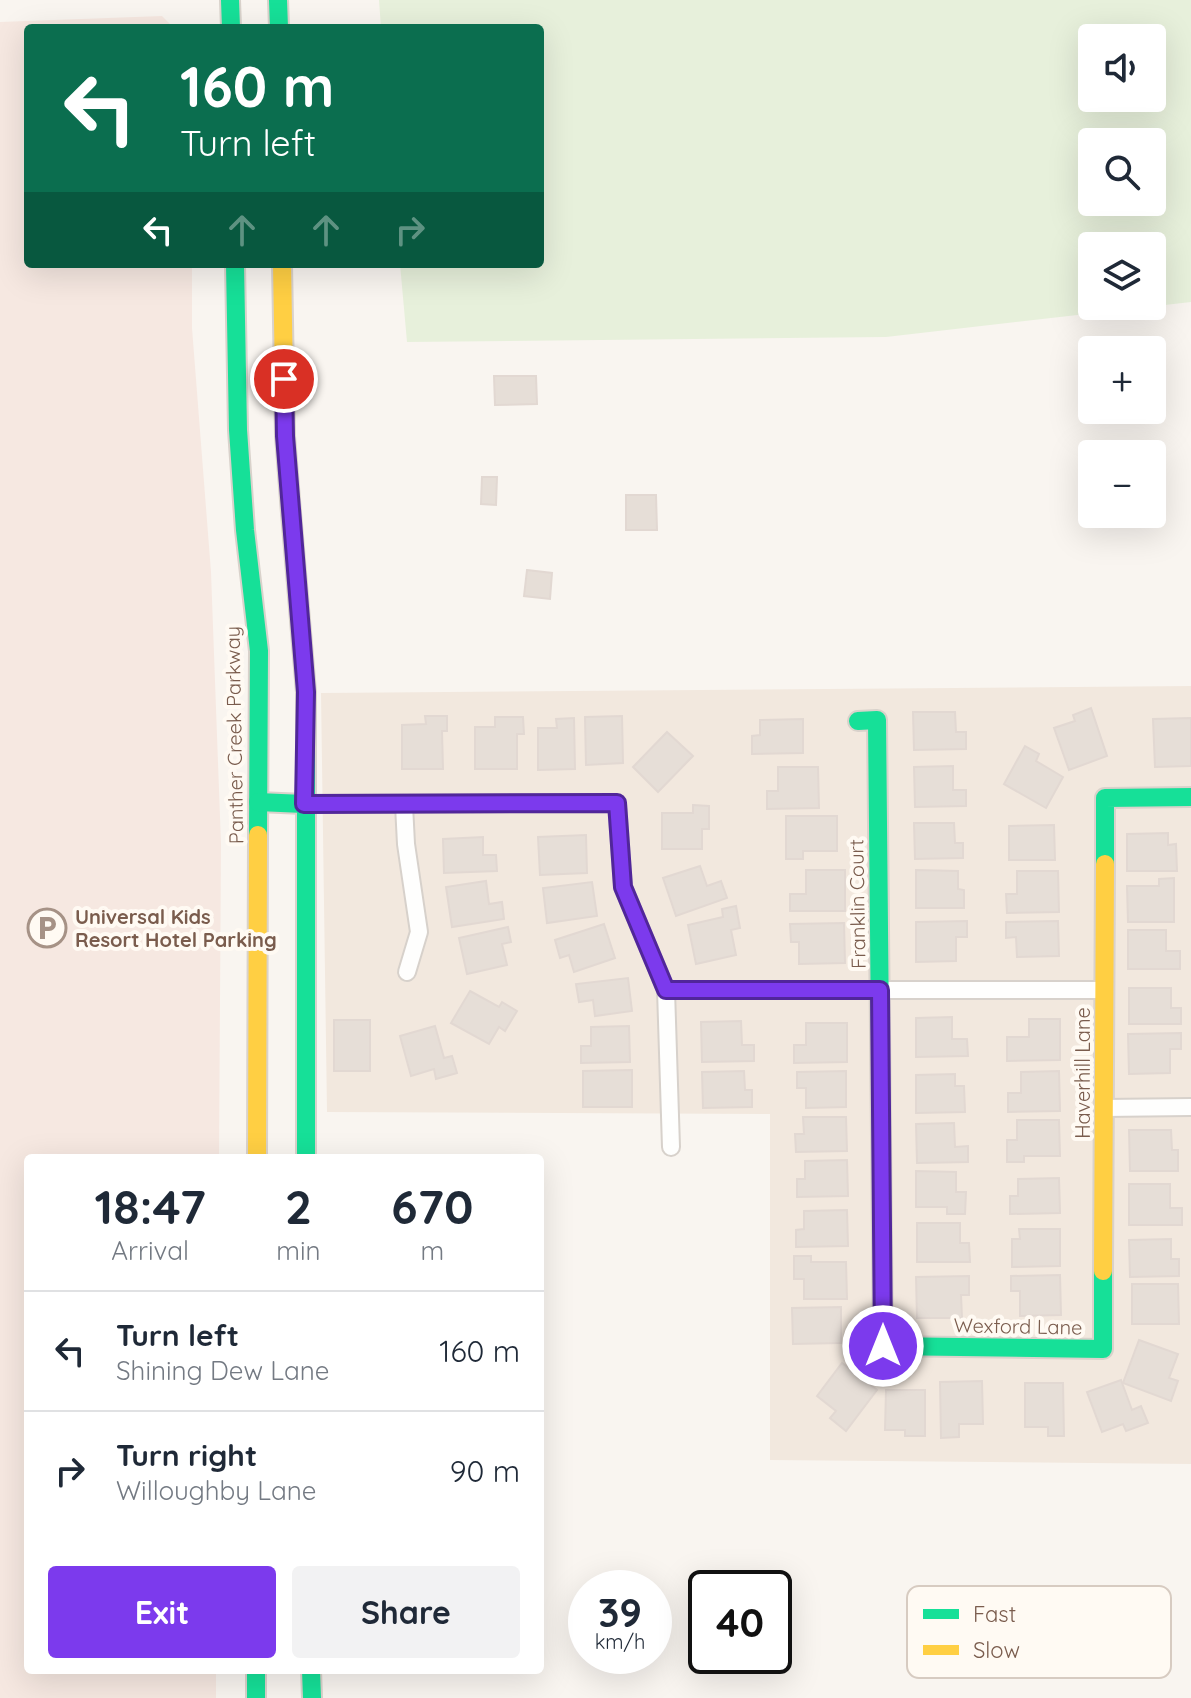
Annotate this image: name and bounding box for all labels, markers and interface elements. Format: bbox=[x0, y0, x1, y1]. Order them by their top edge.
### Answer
map controls bbox=[1078, 24, 1166, 528]
button: sound bbox=[1078, 24, 1166, 112]
text: 160 m bbox=[180, 51, 334, 121]
icon: left bbox=[48, 56, 152, 160]
text: Turn left bbox=[180, 120, 316, 165]
button: search bbox=[1078, 128, 1166, 216]
icon: left bbox=[136, 208, 180, 252]
icon: ahead bbox=[220, 208, 264, 252]
icon: ahead bbox=[304, 208, 348, 252]
icon: right bbox=[388, 208, 432, 252]
button: layers bbox=[1078, 232, 1166, 320]
button: + bbox=[1078, 336, 1166, 424]
pin bbox=[250, 345, 318, 413]
icon: arrive bbox=[262, 357, 306, 401]
button: − bbox=[1078, 440, 1166, 528]
street label: Panther Creek Parkway bbox=[220, 626, 248, 844]
street label: Franklin Court bbox=[843, 839, 871, 969]
place label: Universal Kids Resort Hotel Parking bbox=[75, 904, 277, 952]
parking icon: Universal Kids Resort Hotel Parking bbox=[26, 907, 68, 949]
street label: Haverhill Lane bbox=[1070, 1007, 1095, 1139]
text: 18:47 bbox=[95, 1176, 206, 1236]
text: 2 bbox=[285, 1176, 312, 1236]
text: 670 bbox=[391, 1176, 473, 1236]
text: Arrival bbox=[111, 1234, 189, 1267]
text: min bbox=[276, 1234, 321, 1267]
text: m bbox=[420, 1234, 444, 1267]
position arrow bbox=[841, 1304, 925, 1388]
street label: Wexford Lane bbox=[953, 1312, 1083, 1340]
text: Turn left bbox=[116, 1316, 239, 1354]
icon: left bbox=[48, 1329, 92, 1373]
text: 160 m bbox=[439, 1332, 520, 1370]
text: Shining Dew Lane bbox=[116, 1354, 329, 1387]
text: Turn right bbox=[116, 1436, 257, 1474]
icon: right bbox=[48, 1449, 92, 1493]
text: 90 m bbox=[450, 1452, 520, 1490]
text: Willoughby Lane bbox=[116, 1474, 317, 1507]
button: Exit bbox=[48, 1566, 276, 1658]
button: Share bbox=[292, 1566, 520, 1658]
speed limit sign: 40 bbox=[688, 1570, 792, 1674]
legend bbox=[907, 1586, 1171, 1678]
text: 39 bbox=[598, 1587, 642, 1637]
text: Fast bbox=[973, 1600, 1016, 1628]
text: km/h bbox=[595, 1629, 645, 1654]
text: Slow bbox=[973, 1636, 1020, 1664]

